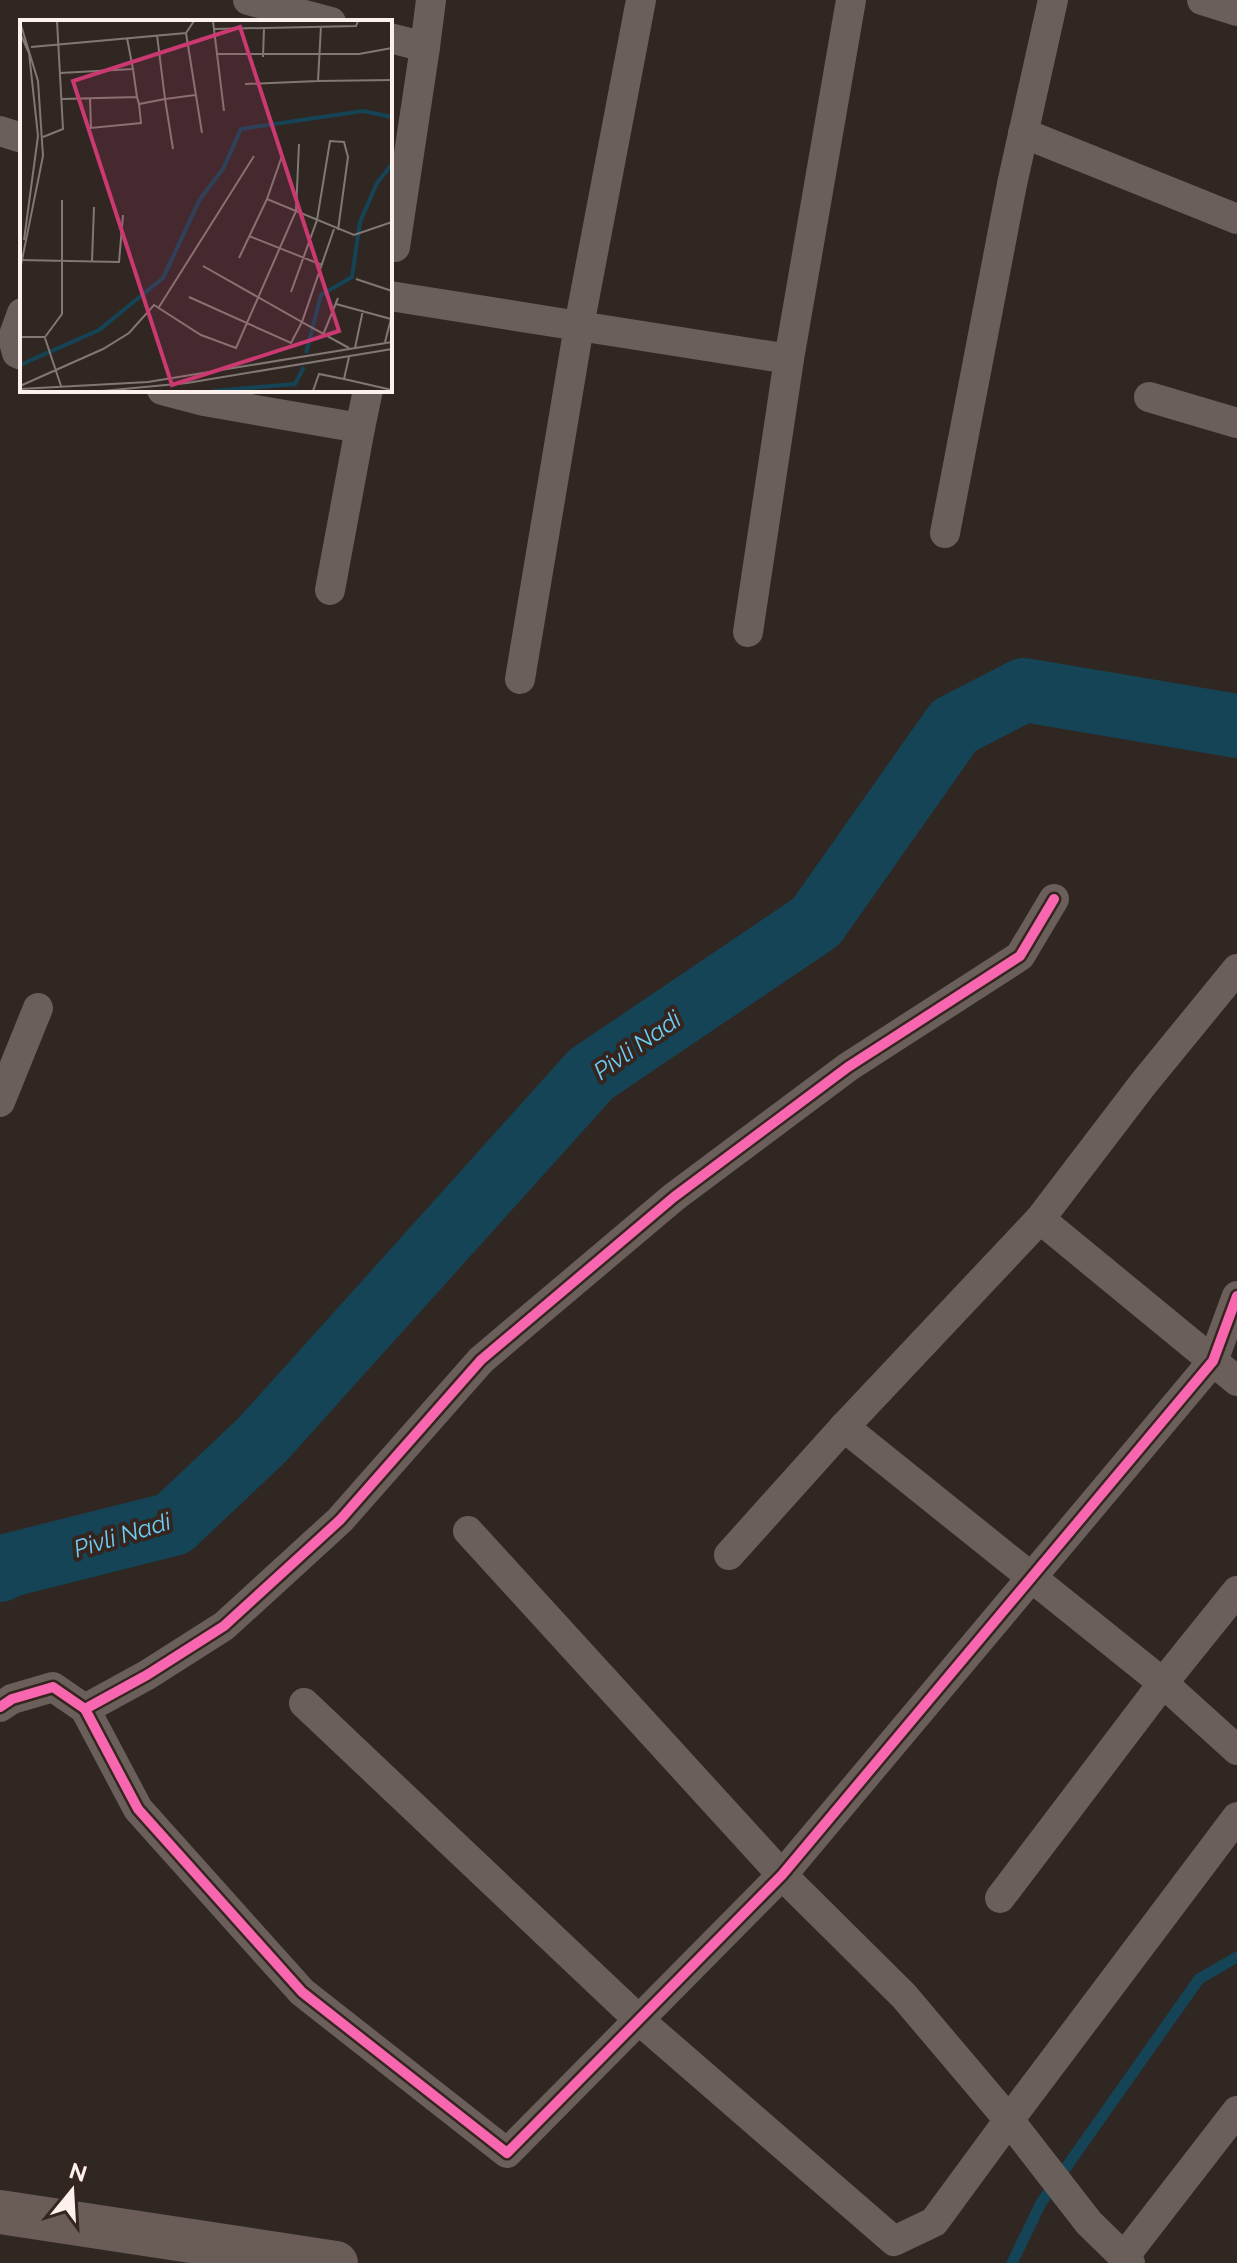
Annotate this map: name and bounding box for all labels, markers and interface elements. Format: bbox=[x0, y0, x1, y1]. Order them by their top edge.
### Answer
inset map bbox=[20, 20, 392, 392]
water label: Pivli Nadi bbox=[588, 1004, 687, 1086]
water label: Pivli Nadi bbox=[70, 1506, 175, 1563]
north arrow bbox=[32, 2151, 112, 2231]
text: N bbox=[66, 2157, 90, 2187]

